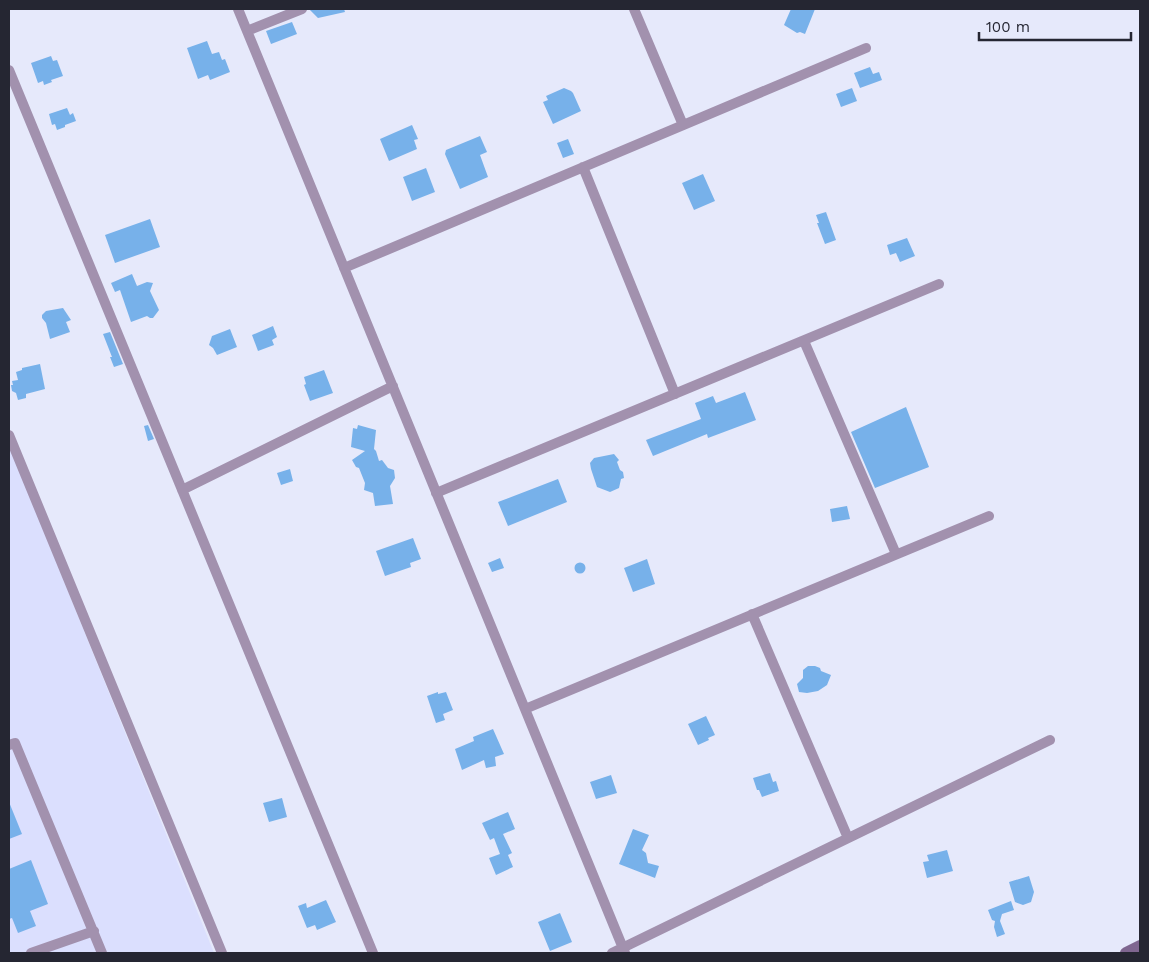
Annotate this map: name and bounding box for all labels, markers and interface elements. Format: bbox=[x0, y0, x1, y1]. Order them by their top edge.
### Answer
scale bar bbox=[979, 10, 1132, 42]
text: 100 m bbox=[986, 18, 1030, 36]

